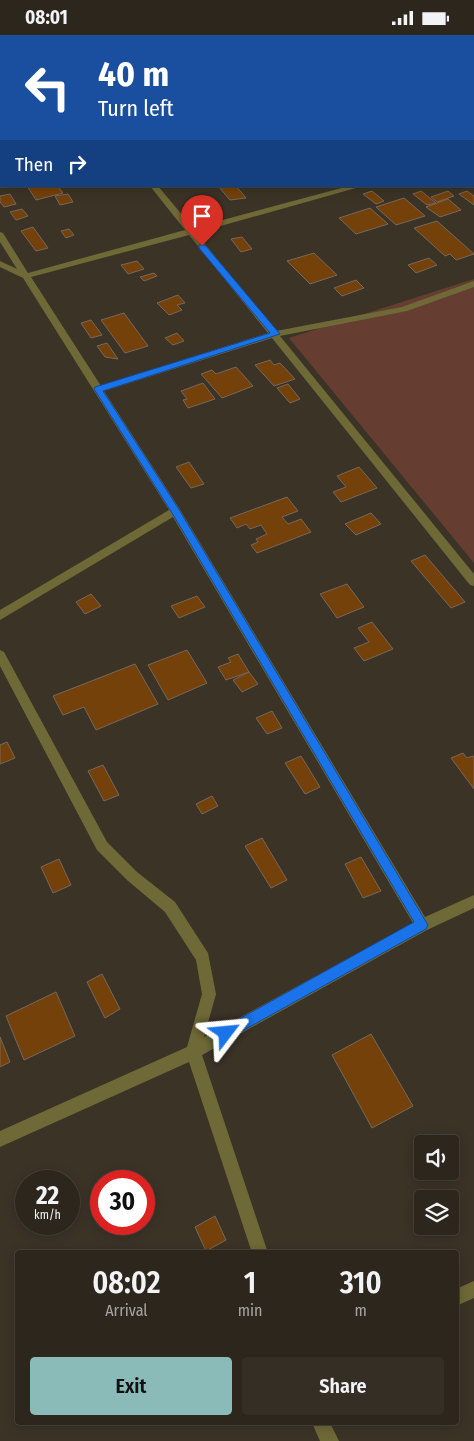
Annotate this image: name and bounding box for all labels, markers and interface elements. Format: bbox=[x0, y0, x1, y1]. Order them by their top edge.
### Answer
text: 08:01 bbox=[25, 6, 68, 29]
text: 40 m bbox=[98, 53, 169, 95]
icon: left bbox=[15, 55, 80, 120]
text: Turn left bbox=[98, 95, 174, 122]
icon: right bbox=[63, 150, 91, 178]
text: Then bbox=[15, 153, 53, 176]
pin bbox=[181, 195, 223, 246]
icon: arrive bbox=[188, 202, 216, 230]
position arrow bbox=[199, 1006, 251, 1058]
map controls bbox=[414, 1135, 459, 1235]
button: sound bbox=[414, 1135, 459, 1180]
speed limit sign: 30 bbox=[90, 1170, 155, 1235]
text: 22 bbox=[36, 1181, 59, 1211]
button: layers bbox=[414, 1190, 459, 1235]
text: km/h bbox=[34, 1208, 61, 1222]
text: 08:02 bbox=[92, 1265, 161, 1301]
text: 1 bbox=[244, 1265, 256, 1301]
text: 310 bbox=[340, 1265, 382, 1301]
text: Arrival bbox=[105, 1301, 148, 1320]
text: min bbox=[238, 1301, 263, 1320]
text: m bbox=[355, 1301, 367, 1320]
button: Exit bbox=[30, 1357, 232, 1415]
button: Share bbox=[242, 1357, 444, 1415]

